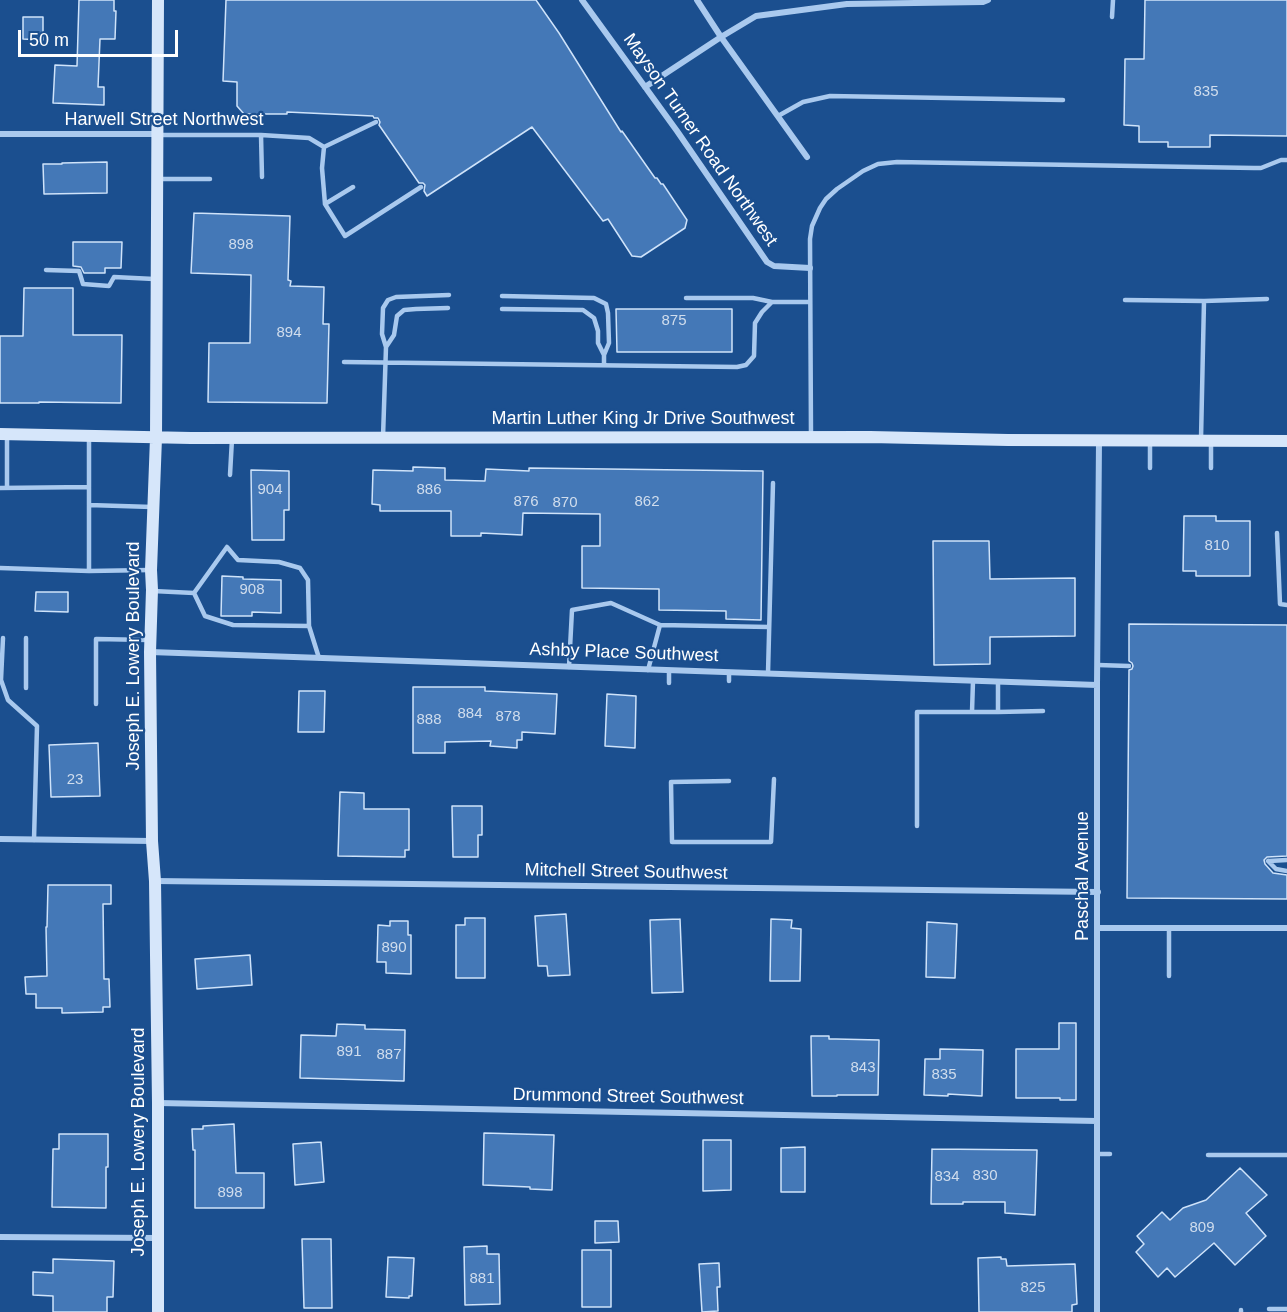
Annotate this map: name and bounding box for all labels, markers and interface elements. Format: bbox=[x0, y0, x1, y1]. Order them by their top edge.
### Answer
scale bar bbox=[21, 18, 182, 56]
text: 50 m bbox=[29, 30, 69, 50]
street label: Mayson Turner Road Northwest bbox=[618, 30, 782, 250]
house number: 835 bbox=[1193, 83, 1219, 101]
street label: Harwell Street Northwest bbox=[64, 109, 264, 131]
house number: 898 bbox=[228, 236, 254, 254]
house number: 875 bbox=[661, 312, 687, 330]
house number: 894 bbox=[276, 324, 302, 342]
street label: Martin Luther King Jr Drive Southwest bbox=[491, 408, 795, 430]
house number: 904 bbox=[257, 481, 283, 499]
house number: 886 bbox=[416, 481, 442, 499]
house number: 876 bbox=[513, 493, 539, 511]
house number: 862 bbox=[634, 493, 660, 511]
house number: 870 bbox=[552, 494, 578, 512]
house number: 810 bbox=[1204, 537, 1230, 555]
street label: Joseph E. Lowery Boulevard bbox=[123, 541, 145, 771]
house number: 908 bbox=[239, 581, 265, 599]
street label: Ashby Place Southwest bbox=[529, 639, 719, 667]
house number: 884 bbox=[457, 705, 483, 723]
house number: 878 bbox=[495, 708, 521, 726]
house number: 888 bbox=[416, 711, 442, 729]
house number: 23 bbox=[67, 771, 83, 789]
street label: Paschal Avenue bbox=[1072, 811, 1094, 941]
street label: Mitchell Street Southwest bbox=[524, 859, 728, 885]
house number: 890 bbox=[381, 939, 407, 957]
street label: Joseph E. Lowery Boulevard bbox=[128, 1027, 150, 1257]
house number: 891 bbox=[336, 1043, 362, 1061]
house number: 887 bbox=[376, 1046, 402, 1064]
house number: 843 bbox=[850, 1059, 876, 1077]
house number: 835 bbox=[931, 1066, 957, 1084]
street label: Drummond Street Southwest bbox=[512, 1084, 744, 1110]
house number: 830 bbox=[972, 1167, 998, 1185]
house number: 834 bbox=[934, 1168, 960, 1186]
house number: 898 bbox=[217, 1184, 243, 1202]
house number: 809 bbox=[1189, 1219, 1215, 1237]
house number: 881 bbox=[469, 1270, 495, 1288]
house number: 825 bbox=[1020, 1279, 1046, 1297]

